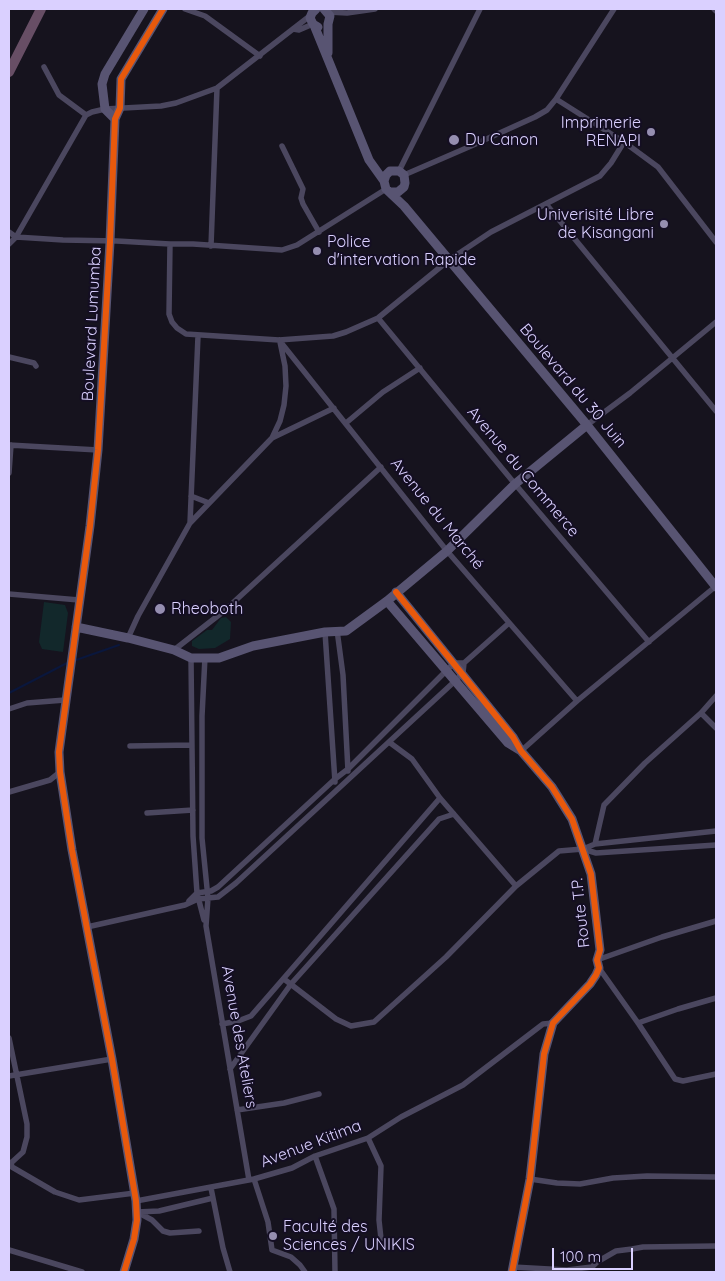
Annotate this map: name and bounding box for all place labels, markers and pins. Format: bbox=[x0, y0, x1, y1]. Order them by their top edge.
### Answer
place label: Imprimerie RENAPI bbox=[561, 113, 641, 151]
marker: Imprimerie RENAPI bbox=[645, 126, 657, 138]
place label: Du Canon bbox=[465, 130, 538, 150]
marker: Du Canon bbox=[447, 133, 461, 147]
place label: Univerisité Libre de Kisangani bbox=[537, 205, 654, 243]
marker: Univerisité Libre de Kisangani bbox=[658, 218, 670, 230]
place label: Police d'intervation Rapide bbox=[327, 232, 476, 270]
marker: Police d'intervation Rapide bbox=[311, 245, 323, 257]
place label: Rheoboth bbox=[171, 599, 243, 619]
marker: Rheoboth bbox=[153, 602, 167, 616]
place label: Faculté des Sciences / UNIKIS bbox=[283, 1217, 415, 1255]
marker: Faculté des Sciences / UNIKIS bbox=[267, 1230, 279, 1242]

